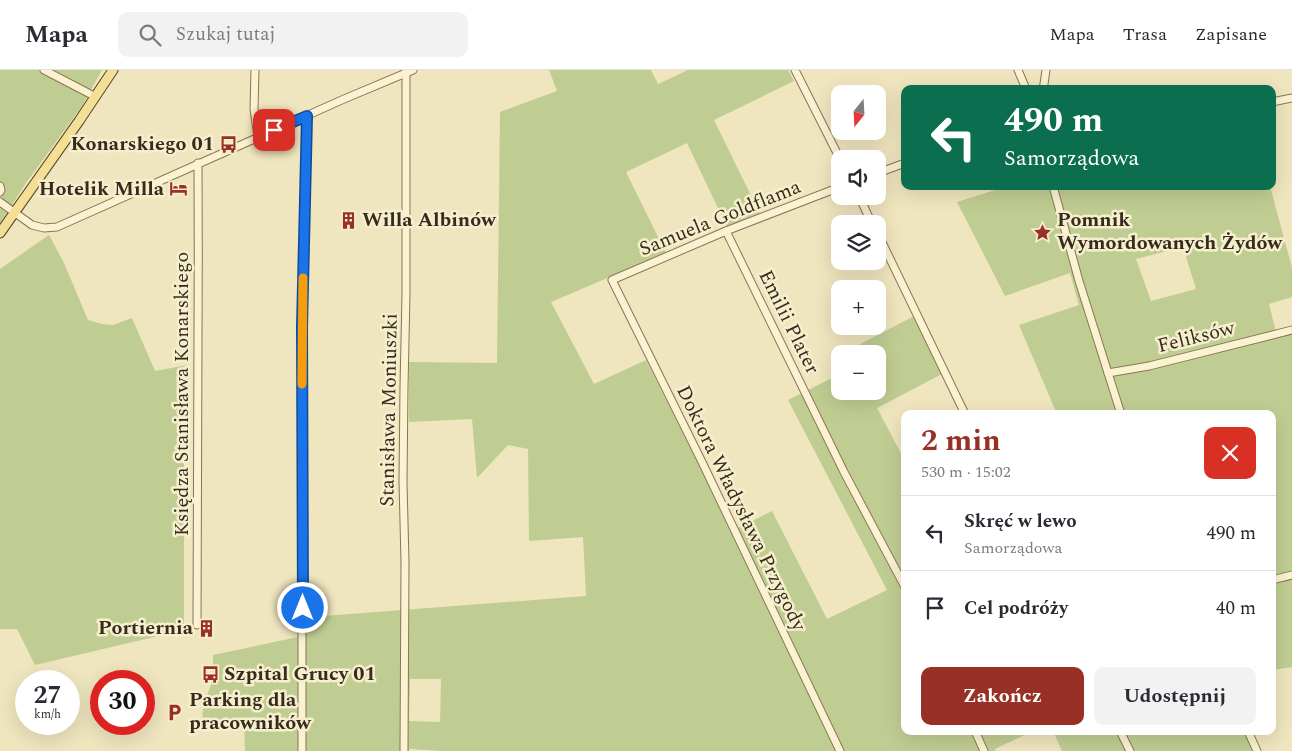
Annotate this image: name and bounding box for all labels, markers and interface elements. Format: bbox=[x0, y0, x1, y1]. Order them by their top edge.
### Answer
search box bbox=[118, 12, 468, 57]
text: Mapa bbox=[25, 17, 88, 53]
text: Szukaj tutaj bbox=[176, 20, 276, 49]
icon: search bbox=[136, 21, 164, 49]
text: Mapa bbox=[1049, 21, 1095, 48]
text: Trasa bbox=[1123, 21, 1167, 48]
text: Zapisane bbox=[1195, 21, 1267, 48]
north arrow bbox=[831, 85, 886, 140]
map controls bbox=[831, 85, 886, 400]
text: 490 m bbox=[1004, 94, 1103, 147]
icon: left bbox=[921, 105, 986, 170]
pin bbox=[253, 109, 295, 151]
icon: arrive bbox=[260, 116, 288, 144]
place label: Konarskiego 01 bbox=[71, 129, 214, 159]
bus stop icon: Konarskiego 01 bbox=[218, 134, 238, 154]
text: Samorządowa bbox=[1004, 142, 1139, 175]
button: sound bbox=[831, 150, 886, 205]
street label: Samuela Goldflama bbox=[635, 172, 806, 264]
place label: Hotelik Milla bbox=[39, 174, 165, 204]
hotel icon: Hotelik Milla bbox=[168, 179, 188, 199]
place label: Willa Albinów bbox=[362, 205, 497, 235]
place label: Pomnik Wymordowanych Żydów bbox=[1057, 205, 1284, 258]
building icon: Willa Albinów bbox=[338, 210, 358, 230]
button: layers bbox=[831, 215, 886, 270]
place icon: Pomnik Wymordowanych Żydów bbox=[1033, 222, 1053, 242]
street label: Księdza Stanisława Konarskiego bbox=[167, 252, 197, 536]
street label: Emilii Plater bbox=[751, 265, 827, 379]
button: + bbox=[831, 280, 886, 335]
street label: Stanisława Moniuszki bbox=[372, 313, 406, 507]
street label: Feliksów bbox=[1154, 313, 1239, 361]
button: − bbox=[831, 345, 886, 400]
street label: Doktora Władysława Przygody bbox=[668, 380, 814, 637]
text: 2 min bbox=[921, 418, 1001, 464]
button: close bbox=[1204, 427, 1256, 479]
text: 530 m · 15:02 bbox=[921, 460, 1011, 484]
text: Skręć w lewo bbox=[964, 507, 1077, 536]
icon: left bbox=[921, 519, 949, 547]
text: 490 m bbox=[1206, 519, 1256, 548]
text: Samorządowa bbox=[964, 536, 1062, 560]
position arrow bbox=[276, 581, 328, 633]
icon: arrive bbox=[921, 594, 949, 622]
text: Cel podróży bbox=[964, 594, 1068, 623]
text: 40 m bbox=[1216, 594, 1256, 623]
place label: Portiernia bbox=[98, 613, 194, 643]
building icon: Portiernia bbox=[197, 618, 217, 638]
place label: Szpital Grucy 01 bbox=[224, 659, 376, 689]
bus stop icon: Szpital Grucy 01 bbox=[200, 664, 220, 684]
button: Zakończ bbox=[921, 667, 1084, 725]
button: Udostępnij bbox=[1094, 667, 1256, 725]
speed limit sign: 30 bbox=[90, 670, 155, 735]
text: 27 bbox=[33, 677, 62, 715]
place label: Parking dla pracowników bbox=[189, 685, 312, 738]
parking icon: Parking dla pracowników bbox=[165, 702, 185, 722]
text: km/h bbox=[34, 705, 61, 724]

